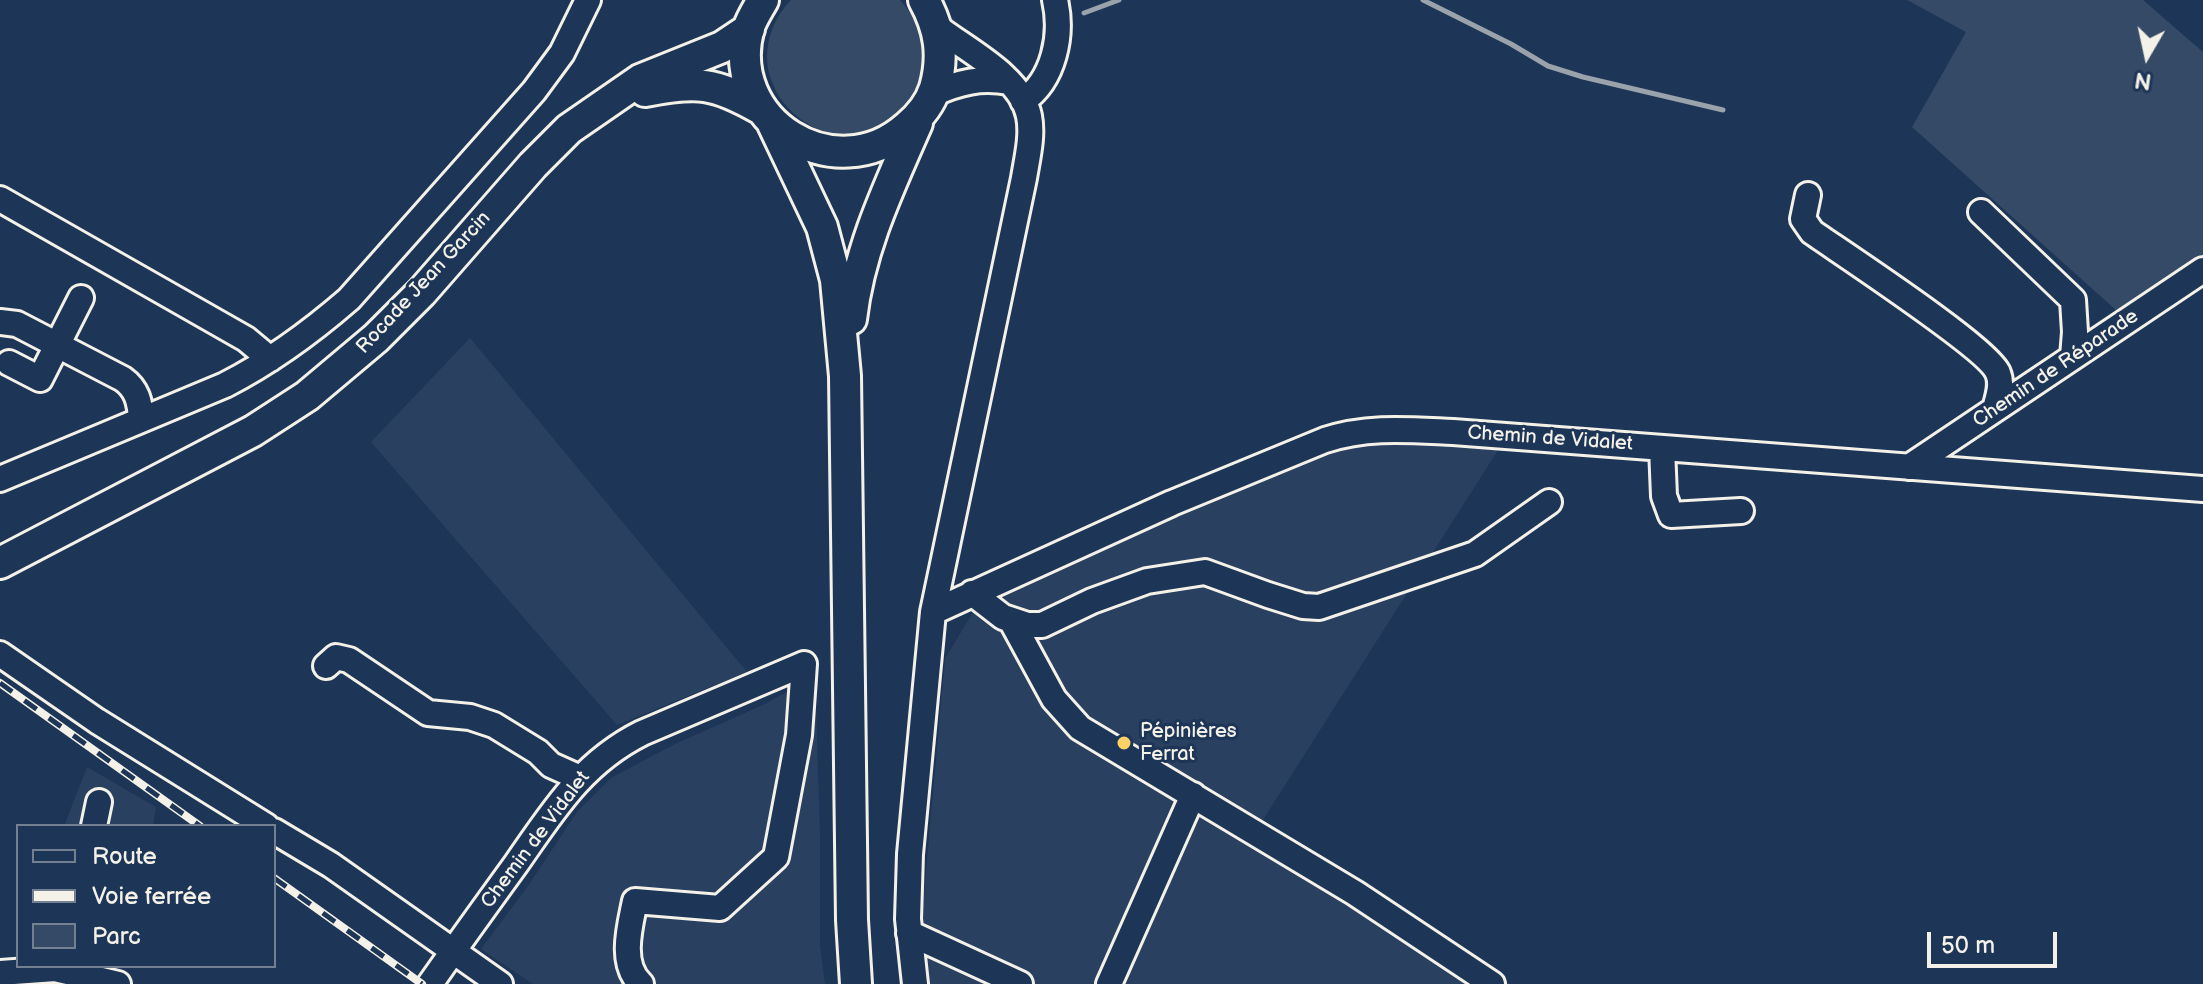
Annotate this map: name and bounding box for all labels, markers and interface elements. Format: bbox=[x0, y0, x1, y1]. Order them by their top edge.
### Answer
north arrow bbox=[2107, 16, 2187, 96]
text: N bbox=[2133, 66, 2153, 95]
street label: Rocade Jean Garcin bbox=[352, 207, 496, 359]
street label: Chemin de Réparade bbox=[1969, 305, 2143, 433]
street label: Chemin de Vidalet bbox=[1466, 421, 1634, 457]
place label: Pépinières Ferrat bbox=[1140, 720, 1237, 767]
marker: Pépinières Ferrat bbox=[1115, 734, 1133, 752]
street label: Chemin de Vidalet bbox=[476, 767, 596, 913]
legend bbox=[16, 824, 276, 968]
text: Route bbox=[92, 842, 157, 871]
text: Voie ferrée bbox=[92, 882, 211, 911]
scale bar bbox=[1931, 916, 2061, 966]
text: Parc bbox=[92, 922, 141, 951]
text: 50 m bbox=[1941, 931, 1995, 960]

